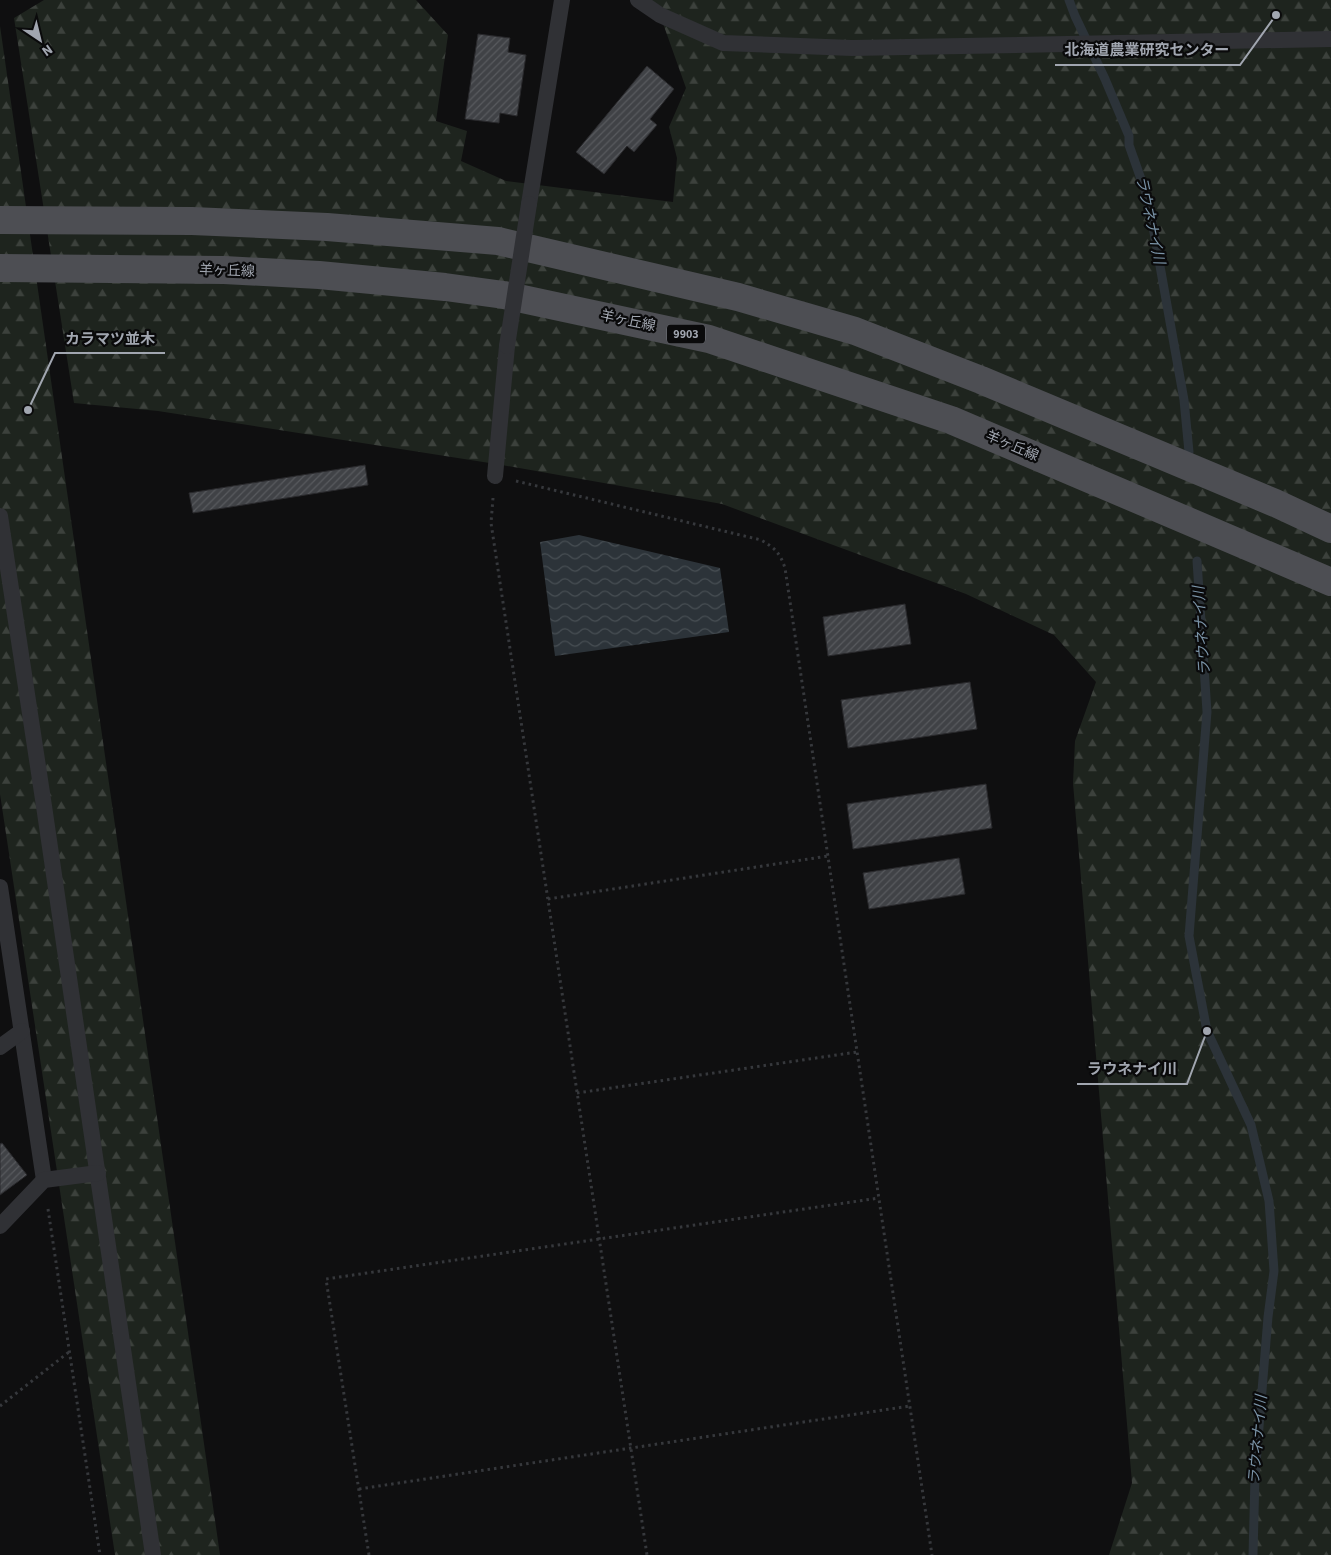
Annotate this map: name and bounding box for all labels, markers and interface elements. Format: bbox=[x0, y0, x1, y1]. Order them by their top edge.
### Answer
north arrow bbox=[15, 15, 65, 65]
callout: 北海道農業研究センター bbox=[1055, 35, 1240, 65]
text: N bbox=[37, 39, 56, 61]
text: 北海道農業研究センター bbox=[1064, 40, 1230, 61]
water label: ラウネナイ川 bbox=[1130, 174, 1170, 268]
street label: 羊ヶ丘線 bbox=[199, 260, 255, 282]
street label: 羊ヶ丘線 bbox=[599, 305, 657, 337]
callout: カラマツ並木 bbox=[55, 323, 165, 353]
road number: 9903 bbox=[667, 324, 705, 344]
text: カラマツ並木 bbox=[65, 329, 155, 350]
street label: 羊ヶ丘線 bbox=[982, 426, 1042, 466]
water label: ラウネナイ川 bbox=[1188, 583, 1216, 677]
callout: ラウネナイ川 bbox=[1077, 1054, 1187, 1084]
text: ラウネナイ川 bbox=[1087, 1059, 1177, 1080]
water label: ラウネナイ川 bbox=[1244, 1392, 1273, 1486]

